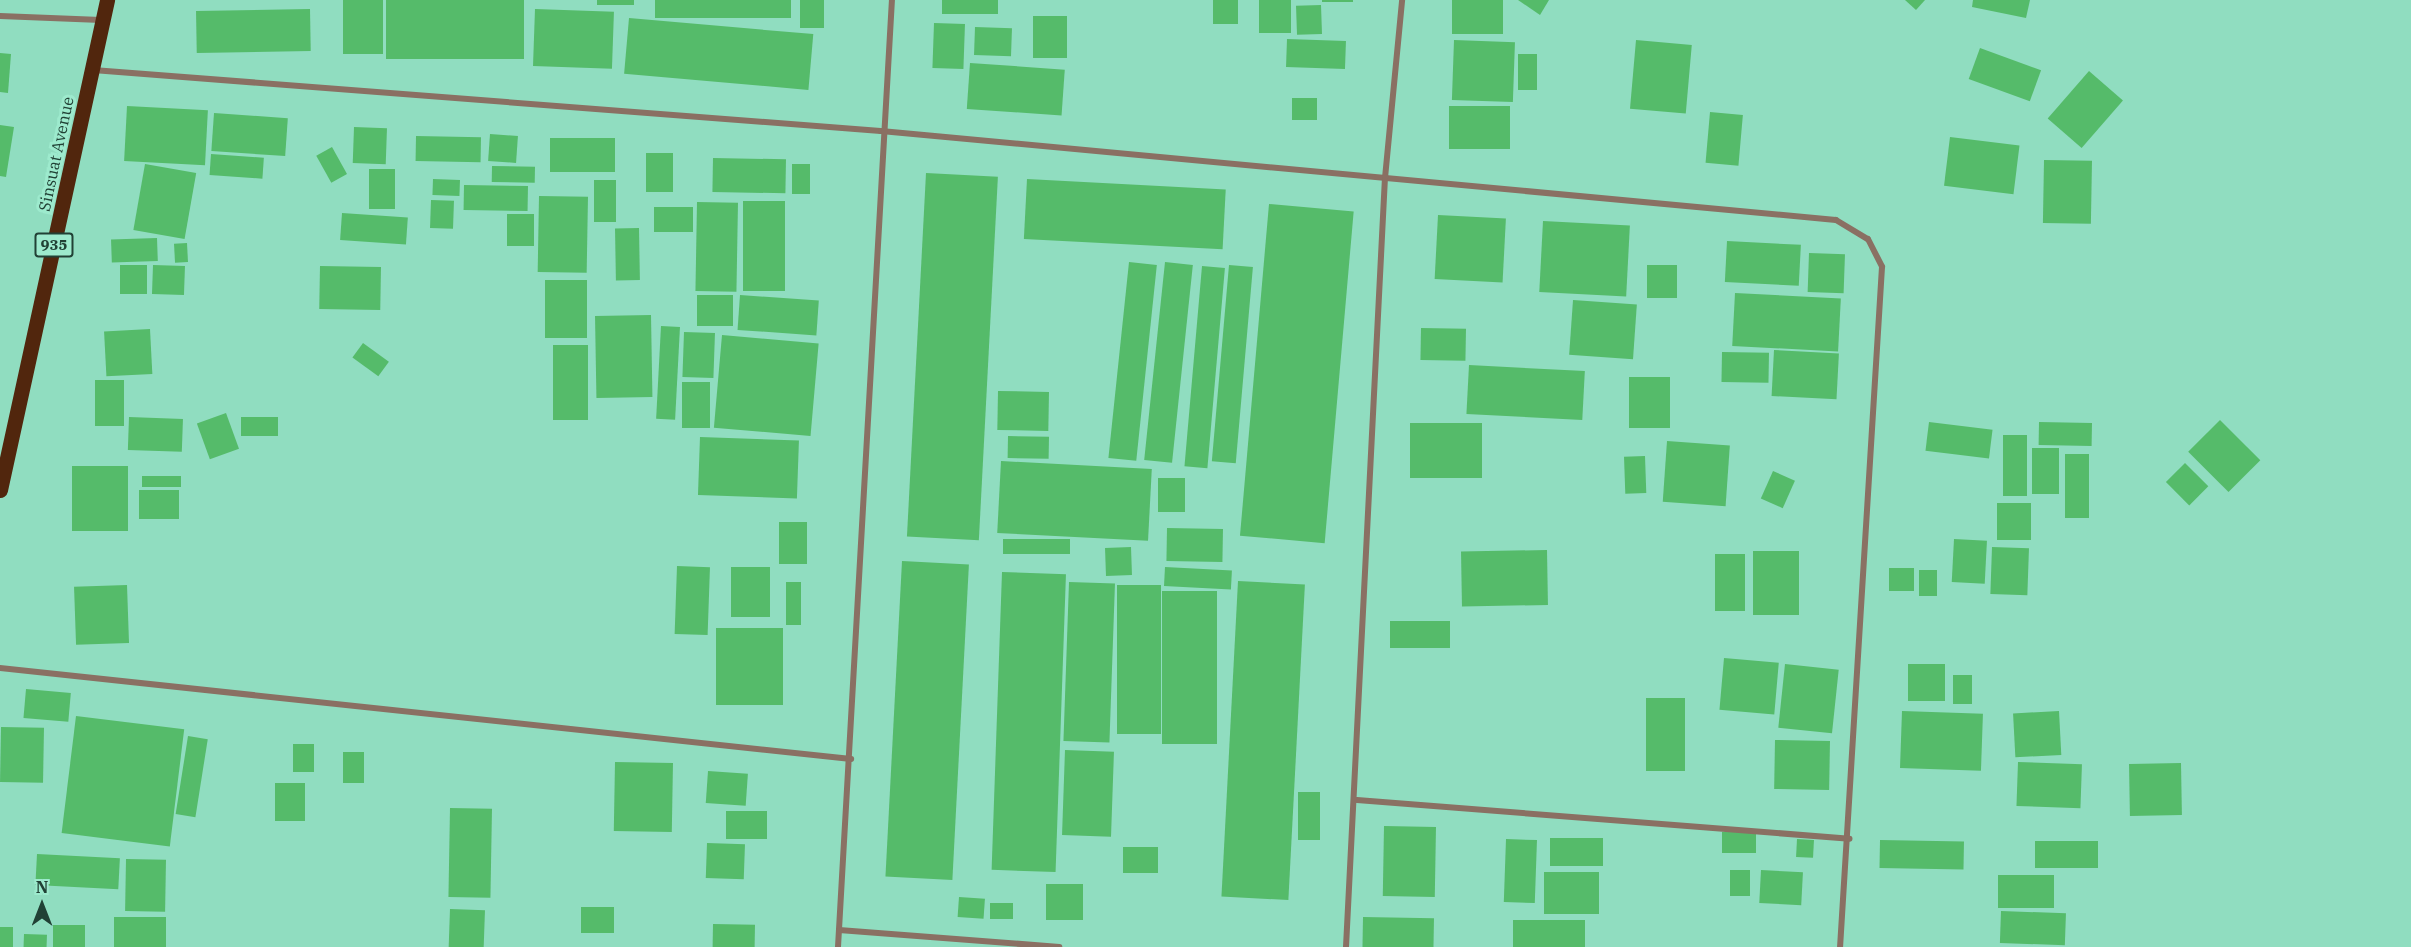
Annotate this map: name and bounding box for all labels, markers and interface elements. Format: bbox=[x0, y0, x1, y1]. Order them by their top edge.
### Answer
street label: Sinsuat Avenue bbox=[34, 95, 78, 213]
road number: 935 bbox=[34, 233, 74, 257]
north arrow bbox=[12, 875, 72, 935]
text: N bbox=[36, 877, 48, 897]

